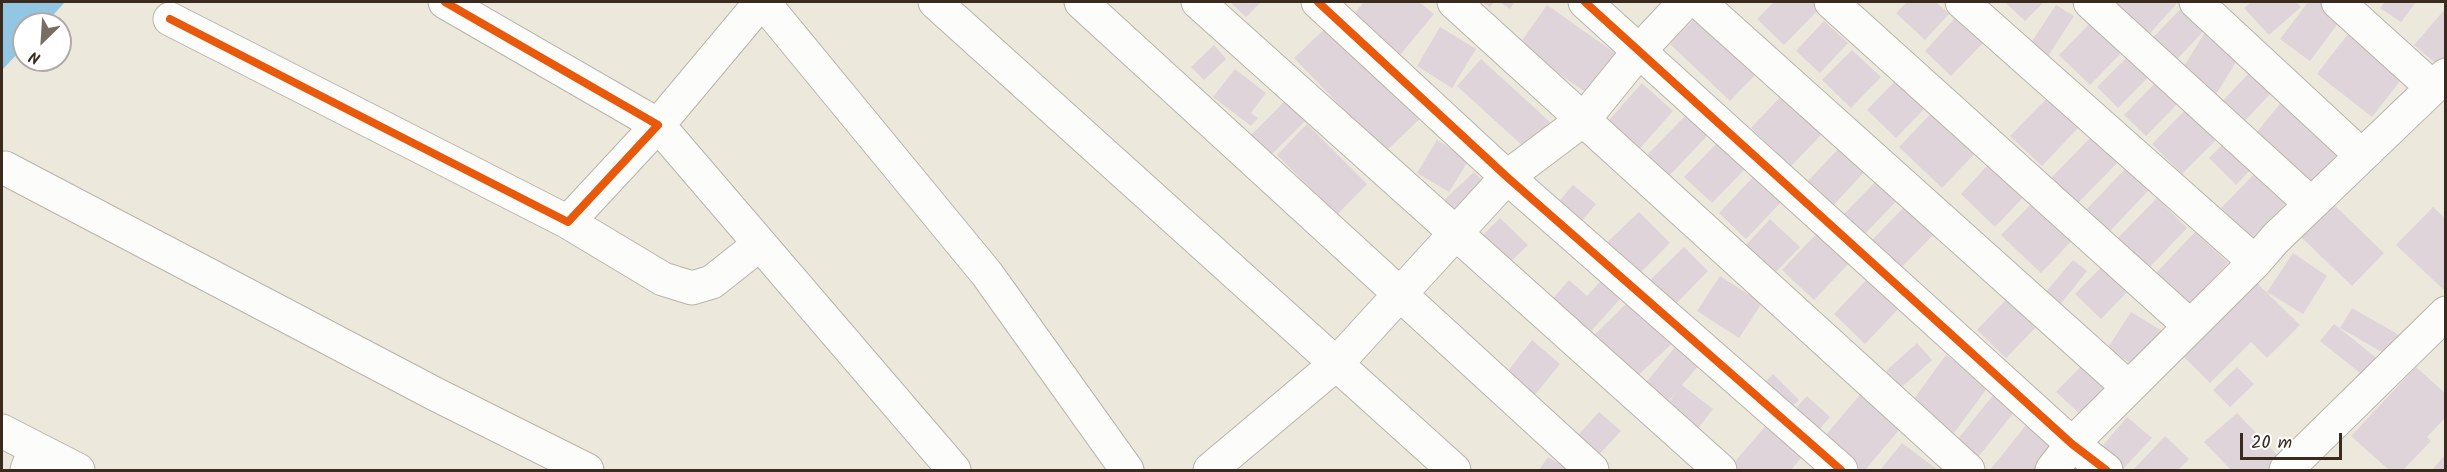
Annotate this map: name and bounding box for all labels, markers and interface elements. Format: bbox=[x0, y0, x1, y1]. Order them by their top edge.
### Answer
north arrow bbox=[12, 12, 72, 72]
text: N bbox=[25, 43, 45, 70]
scale bar bbox=[2243, 421, 2345, 459]
text: 20 m bbox=[2251, 429, 2292, 458]

